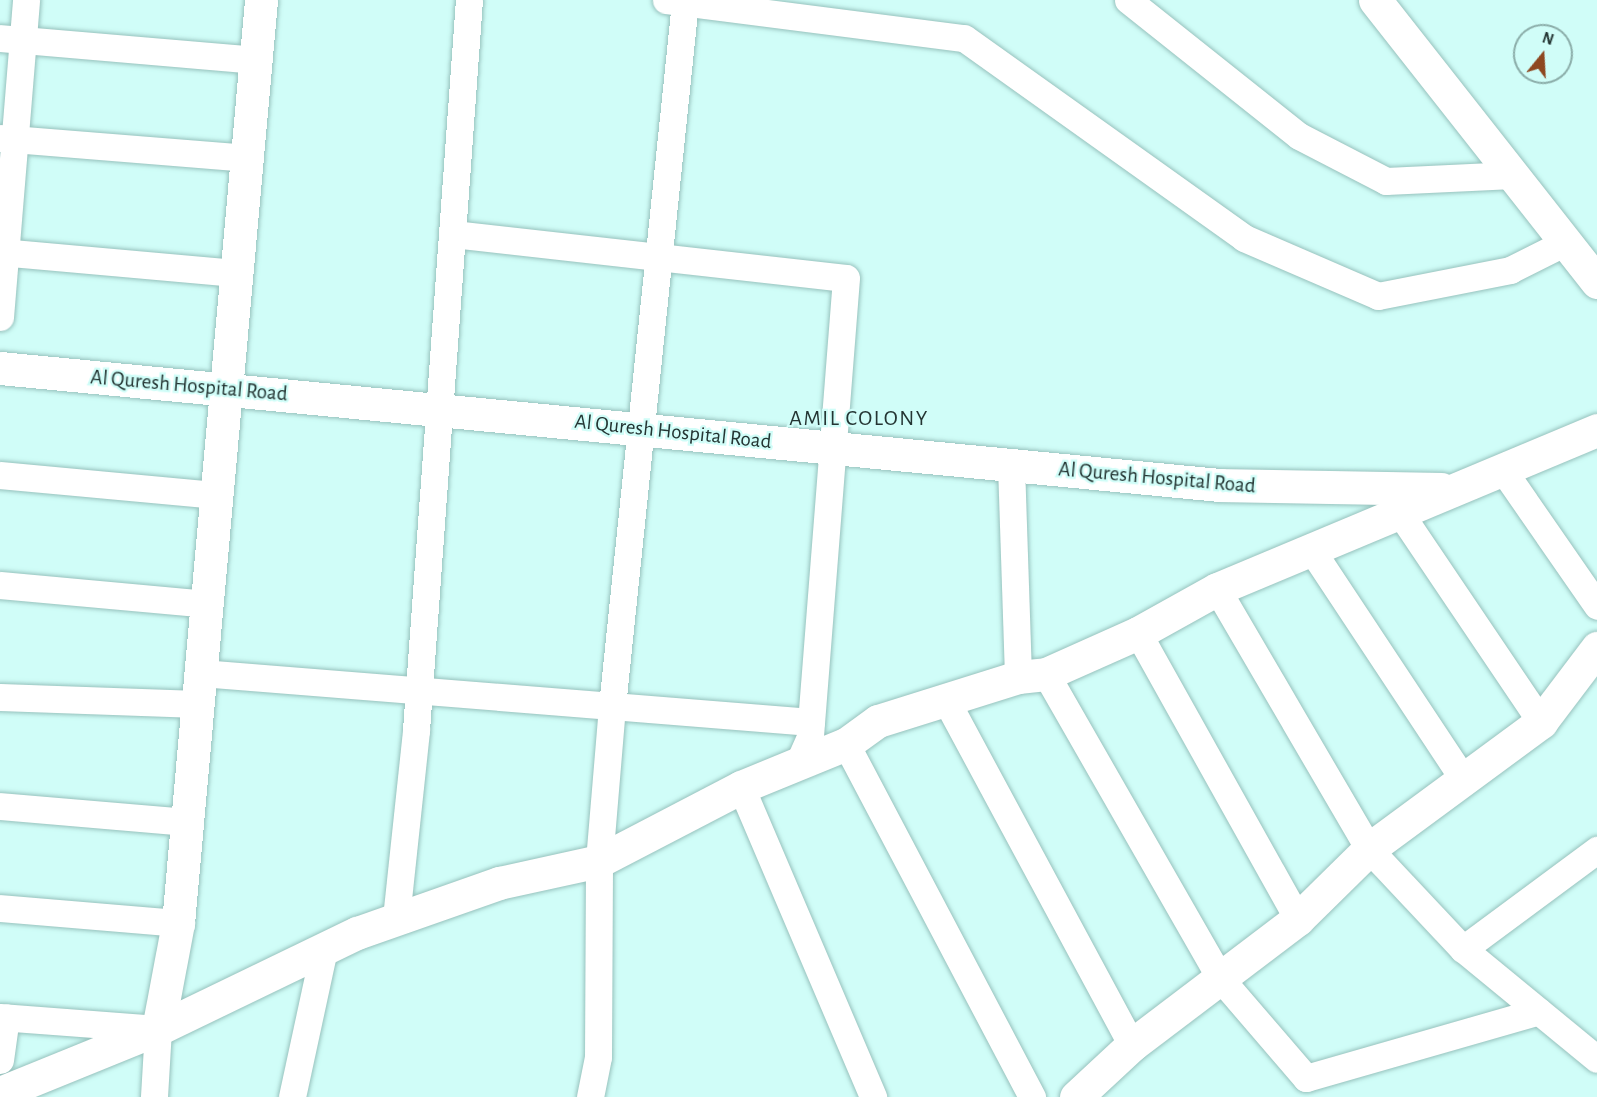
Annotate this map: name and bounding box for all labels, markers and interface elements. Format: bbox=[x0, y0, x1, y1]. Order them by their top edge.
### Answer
north arrow bbox=[1513, 24, 1573, 84]
text: N bbox=[1540, 29, 1556, 48]
street label: Al Quresh Hospital Road bbox=[89, 365, 289, 407]
district label: AMIL COLONY bbox=[789, 406, 929, 432]
street label: Al Quresh Hospital Road bbox=[573, 409, 773, 455]
street label: Al Quresh Hospital Road bbox=[1057, 457, 1257, 499]

